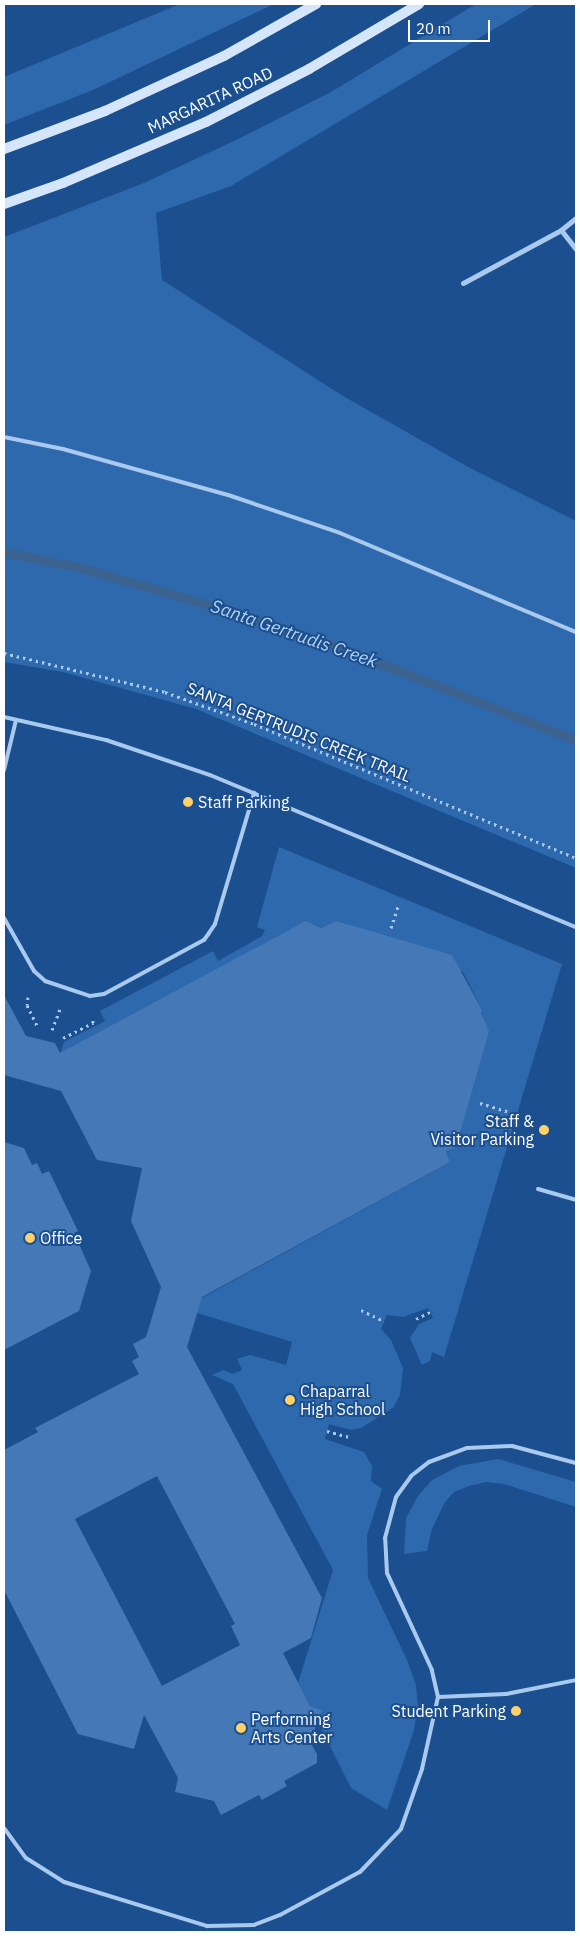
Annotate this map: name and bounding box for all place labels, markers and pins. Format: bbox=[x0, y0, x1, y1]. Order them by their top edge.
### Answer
place label: Staff Parking bbox=[198, 792, 290, 812]
marker: Staff Parking bbox=[182, 796, 194, 808]
place label: Staff & Visitor Parking bbox=[430, 1111, 534, 1149]
marker: Staff & Visitor Parking bbox=[538, 1124, 550, 1136]
place label: Office bbox=[40, 1228, 82, 1248]
marker: Office bbox=[24, 1232, 36, 1244]
place label: Chaparral High School bbox=[300, 1381, 385, 1419]
marker: Chaparral High School bbox=[284, 1394, 296, 1406]
place label: Student Parking bbox=[392, 1701, 506, 1721]
marker: Student Parking bbox=[510, 1705, 522, 1717]
place label: Performing Arts Center bbox=[251, 1709, 332, 1747]
marker: Performing Arts Center bbox=[235, 1722, 247, 1734]

